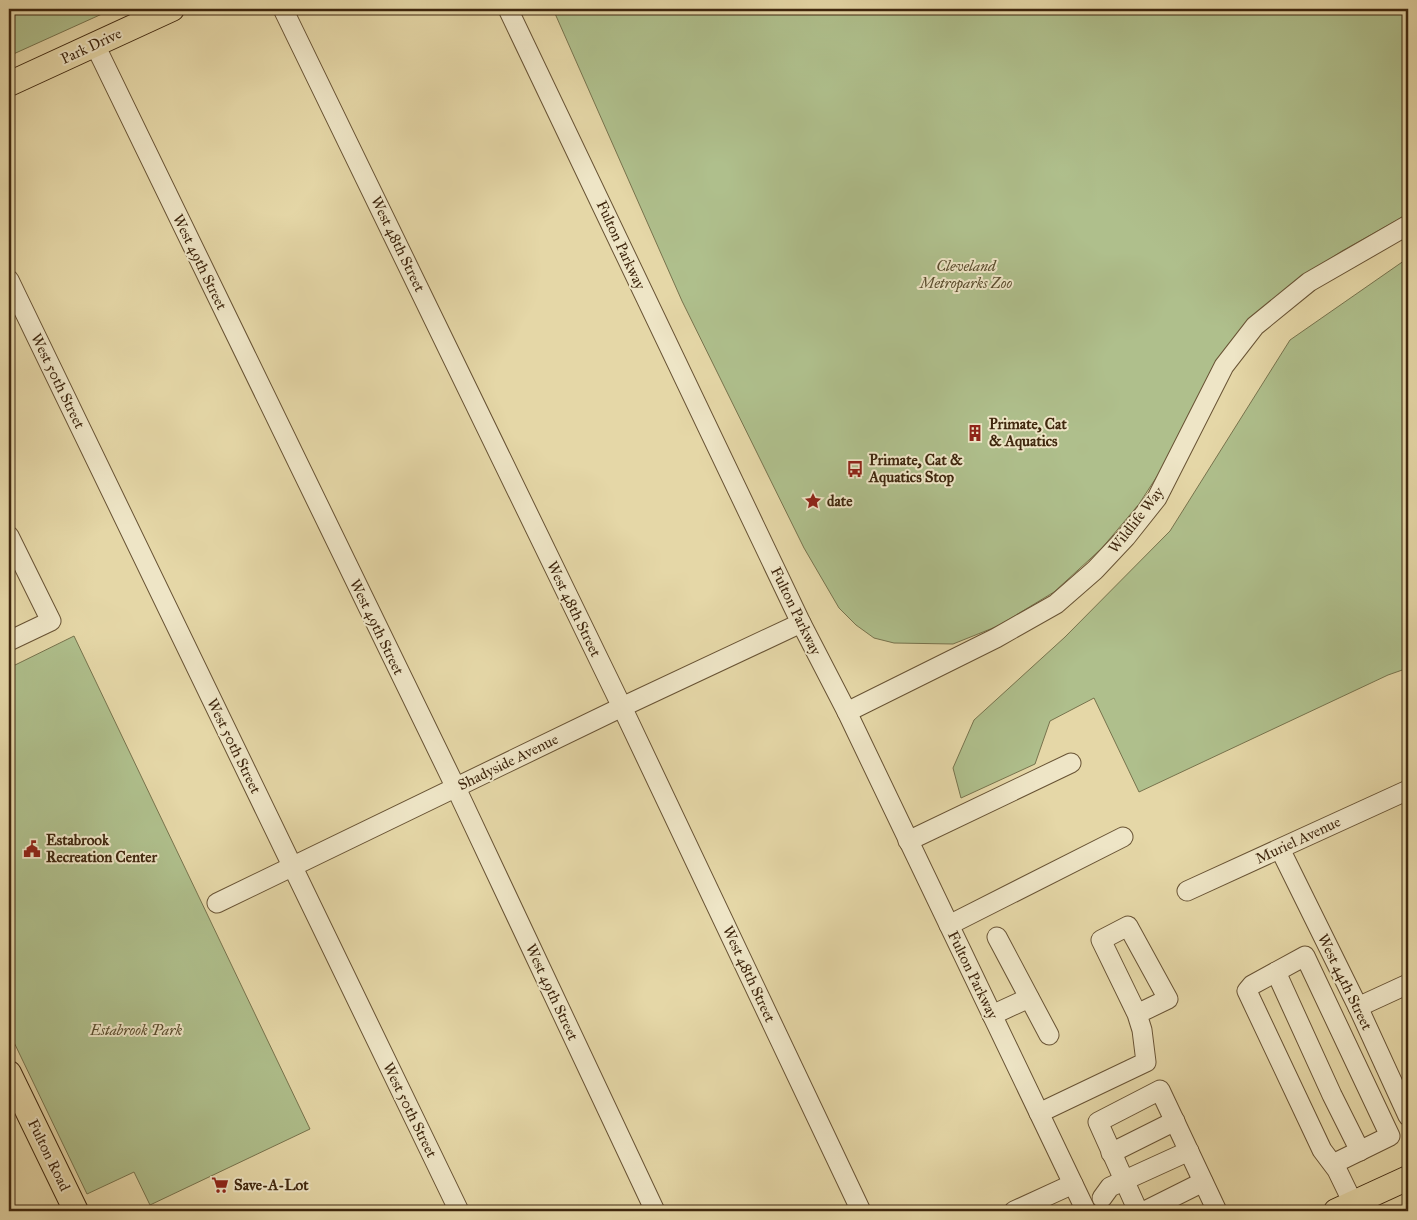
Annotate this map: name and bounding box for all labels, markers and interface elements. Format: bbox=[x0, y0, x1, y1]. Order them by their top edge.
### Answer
street label: Park Drive bbox=[58, 24, 124, 68]
street label: West 48th Street bbox=[367, 193, 429, 295]
street label: Fulton Parkway bbox=[593, 198, 650, 293]
street label: West 49th Street bbox=[169, 211, 231, 313]
park label: Cleveland Metroparks Zoo bbox=[918, 257, 1012, 293]
street label: West 50th Street bbox=[27, 330, 89, 432]
place label: Primate, Cat & Aquatics bbox=[989, 415, 1067, 451]
building icon: Primate, Cat & Aquatics bbox=[965, 423, 985, 443]
place label: Primate, Cat & Aquatics Stop bbox=[868, 451, 963, 487]
bus stop icon: Primate, Cat & Aquatics Stop bbox=[845, 459, 865, 479]
street label: Wildlife Way bbox=[1105, 482, 1168, 557]
place icon: date bbox=[803, 491, 823, 511]
place label: date bbox=[827, 492, 853, 510]
street label: West 48th Street bbox=[543, 558, 605, 660]
street label: Fulton Parkway bbox=[767, 564, 826, 659]
street label: West 49th Street bbox=[346, 576, 408, 678]
street label: West 50th Street bbox=[203, 695, 265, 797]
street label: Shadyside Avenue bbox=[455, 730, 561, 794]
street label: Muriel Avenue bbox=[1253, 812, 1343, 868]
place label: Estabrook Recreation Center bbox=[46, 831, 158, 866]
public building icon: Estabrook Recreation Center bbox=[22, 839, 42, 859]
street label: West 48th Street bbox=[719, 923, 779, 1026]
street label: Fulton Parkway bbox=[944, 928, 1003, 1023]
street label: West 44th Street bbox=[1314, 931, 1376, 1034]
street label: West 49th Street bbox=[522, 941, 583, 1044]
park label: Estabrook Park bbox=[89, 1021, 182, 1039]
street label: West 50th Street bbox=[379, 1059, 441, 1161]
street label: Fulton Road bbox=[24, 1116, 74, 1194]
supermarket icon: Save-A-Lot bbox=[210, 1175, 230, 1195]
place label: Save-A-Lot bbox=[234, 1176, 309, 1194]

